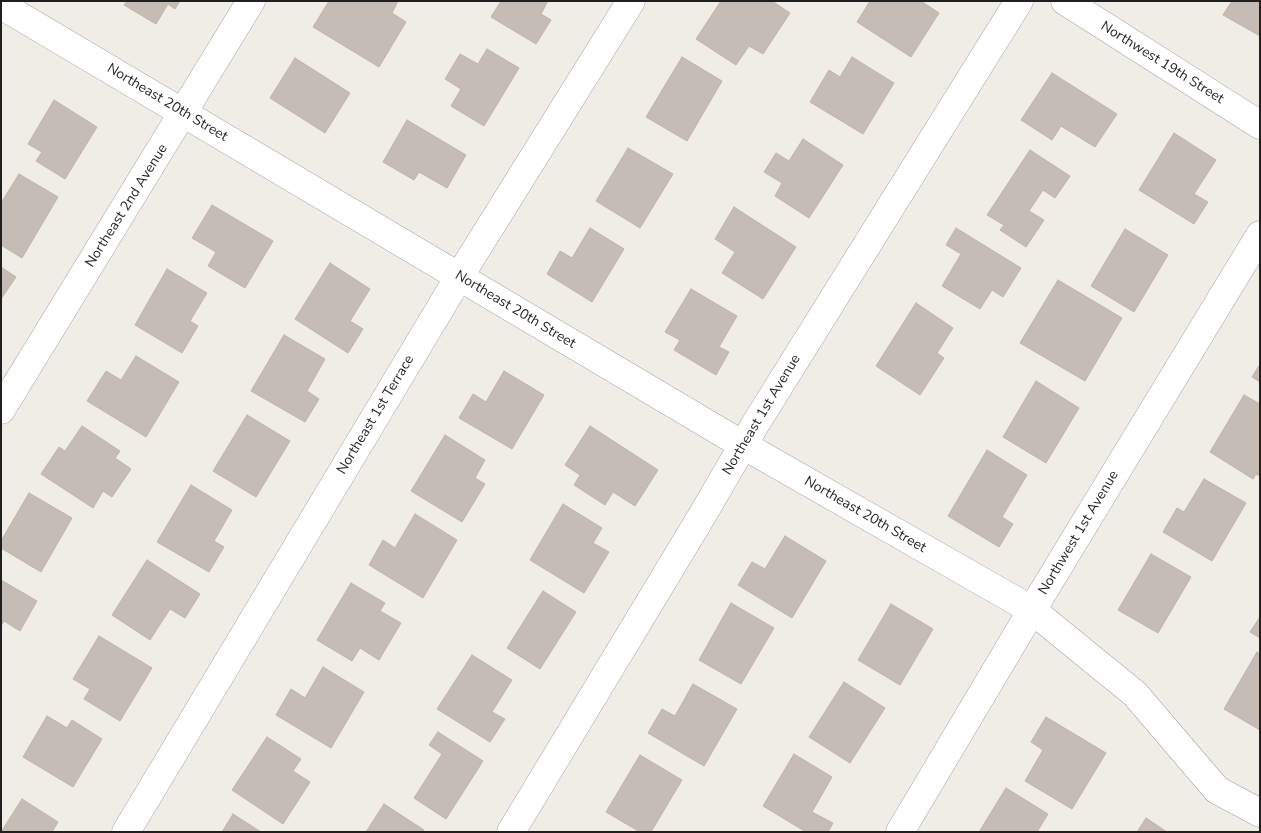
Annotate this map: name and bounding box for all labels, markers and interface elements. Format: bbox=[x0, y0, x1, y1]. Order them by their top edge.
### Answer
street label: Northwest 19th Street bbox=[1097, 18, 1227, 108]
street label: Northeast 20th Street bbox=[104, 60, 230, 146]
street label: Northeast 2nd Avenue bbox=[82, 141, 172, 271]
street label: Northeast 20th Street bbox=[452, 267, 578, 353]
street label: Northeast 1st Terrace bbox=[334, 352, 418, 478]
street label: Northeast 1st Avenue bbox=[719, 352, 805, 478]
street label: Northwest 1st Avenue bbox=[1035, 468, 1123, 598]
street label: Northeast 20th Street bbox=[801, 473, 929, 557]

